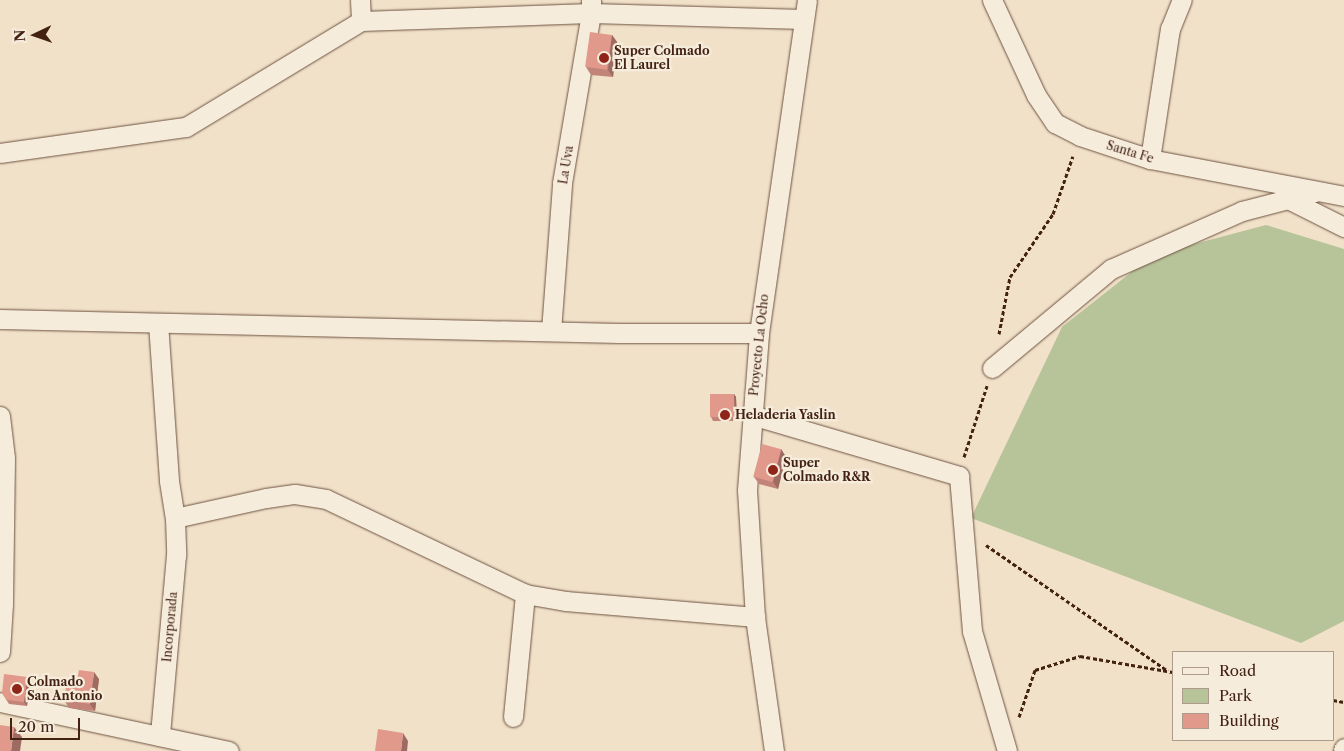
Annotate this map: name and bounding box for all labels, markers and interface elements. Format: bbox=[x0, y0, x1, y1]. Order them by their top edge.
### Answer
north arrow bbox=[10, 10, 60, 60]
text: N bbox=[11, 29, 29, 42]
place label: Super Colmado El Laurel bbox=[614, 44, 710, 72]
marker: Super Colmado El Laurel bbox=[598, 52, 610, 64]
street label: Santa Fe bbox=[1105, 138, 1155, 166]
street label: La Uva bbox=[556, 145, 576, 185]
street label: Proyecto La Ocho bbox=[746, 293, 772, 397]
place label: Heladeria Yaslin bbox=[735, 408, 836, 422]
marker: Heladeria Yaslin bbox=[719, 409, 731, 421]
place label: Super Colmado R&R bbox=[783, 456, 870, 484]
marker: Super Colmado R&R bbox=[767, 464, 779, 476]
street label: Incorporada bbox=[160, 591, 180, 663]
legend bbox=[1172, 651, 1334, 741]
text: Road bbox=[1219, 661, 1256, 680]
place label: Colmado San Antonio bbox=[27, 675, 103, 703]
marker: Colmado San Antonio bbox=[11, 683, 23, 695]
text: Park bbox=[1219, 686, 1252, 705]
scale bar bbox=[12, 708, 82, 740]
text: Building bbox=[1219, 711, 1279, 730]
text: 20 m bbox=[18, 717, 54, 736]

